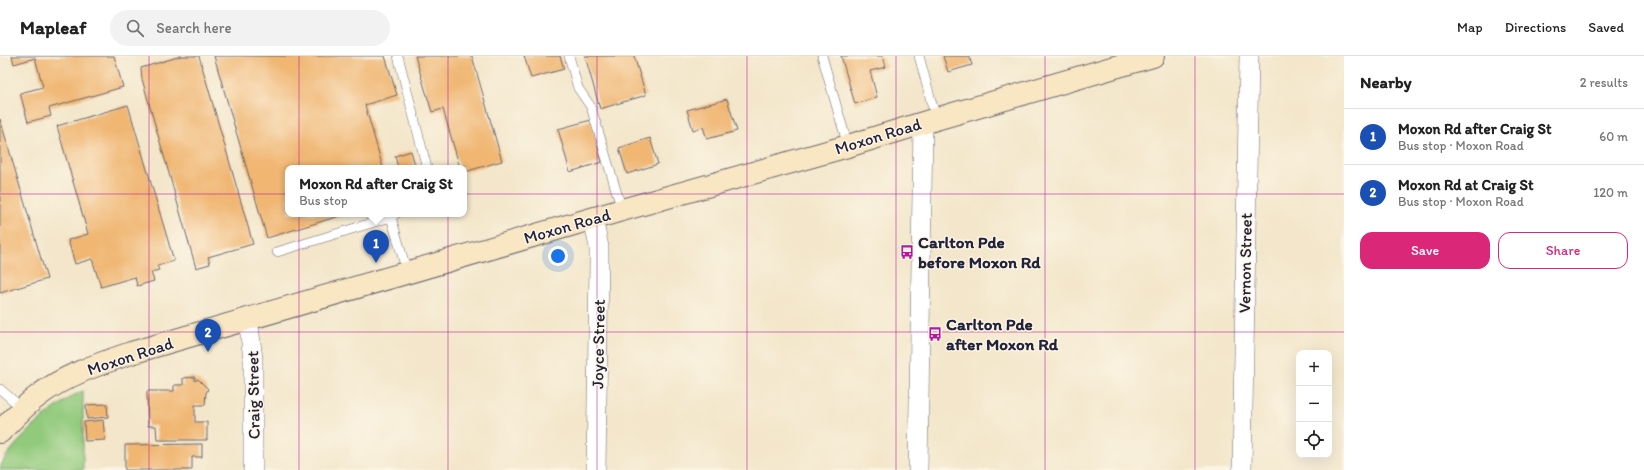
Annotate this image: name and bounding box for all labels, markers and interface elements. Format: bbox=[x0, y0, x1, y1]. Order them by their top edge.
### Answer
search box bbox=[110, 10, 390, 46]
text: Mapleaf bbox=[20, 16, 86, 39]
icon: search bbox=[124, 17, 146, 39]
text: Search here bbox=[156, 19, 232, 37]
text: Map bbox=[1457, 19, 1483, 36]
text: Directions bbox=[1505, 19, 1566, 36]
text: Saved bbox=[1588, 19, 1624, 36]
text: Nearby bbox=[1360, 72, 1412, 92]
text: 2 results bbox=[1580, 75, 1628, 90]
street label: Moxon Road bbox=[832, 113, 924, 159]
text: Moxon Rd after Craig St bbox=[1398, 120, 1552, 138]
text: 1 bbox=[1370, 129, 1376, 144]
text: 60 m bbox=[1599, 129, 1628, 144]
text: Bus stop · Moxon Road bbox=[1398, 138, 1524, 153]
popup bbox=[285, 165, 467, 217]
text: Moxon Rd after Craig St bbox=[299, 175, 453, 193]
text: Moxon Rd at Craig St bbox=[1398, 176, 1534, 194]
text: 2 bbox=[1370, 185, 1376, 200]
text: 120 m bbox=[1593, 185, 1628, 200]
text: Bus stop bbox=[299, 193, 348, 208]
text: Bus stop · Moxon Road bbox=[1398, 194, 1524, 209]
street label: Moxon Road bbox=[521, 204, 613, 248]
street label: Vernon Street bbox=[1234, 213, 1256, 313]
pin: 1 bbox=[363, 230, 389, 263]
place label: Carlton Pde before Moxon Rd bbox=[918, 232, 1041, 272]
button: Save bbox=[1360, 232, 1490, 269]
button: Share bbox=[1498, 232, 1628, 269]
bus stop icon: Carlton Pde before Moxon Rd bbox=[899, 244, 915, 260]
your location bbox=[548, 246, 568, 266]
street label: Joyce Street bbox=[587, 298, 609, 389]
place label: Carlton Pde after Moxon Rd bbox=[946, 314, 1059, 354]
pin: 2 bbox=[195, 319, 221, 352]
bus stop icon: Carlton Pde after Moxon Rd bbox=[927, 326, 943, 342]
street label: Moxon Road bbox=[84, 332, 176, 379]
street label: Craig Street bbox=[242, 350, 264, 439]
map controls bbox=[1296, 350, 1332, 458]
button: + bbox=[1296, 350, 1332, 386]
button: − bbox=[1296, 386, 1332, 422]
button: locate bbox=[1296, 422, 1332, 458]

